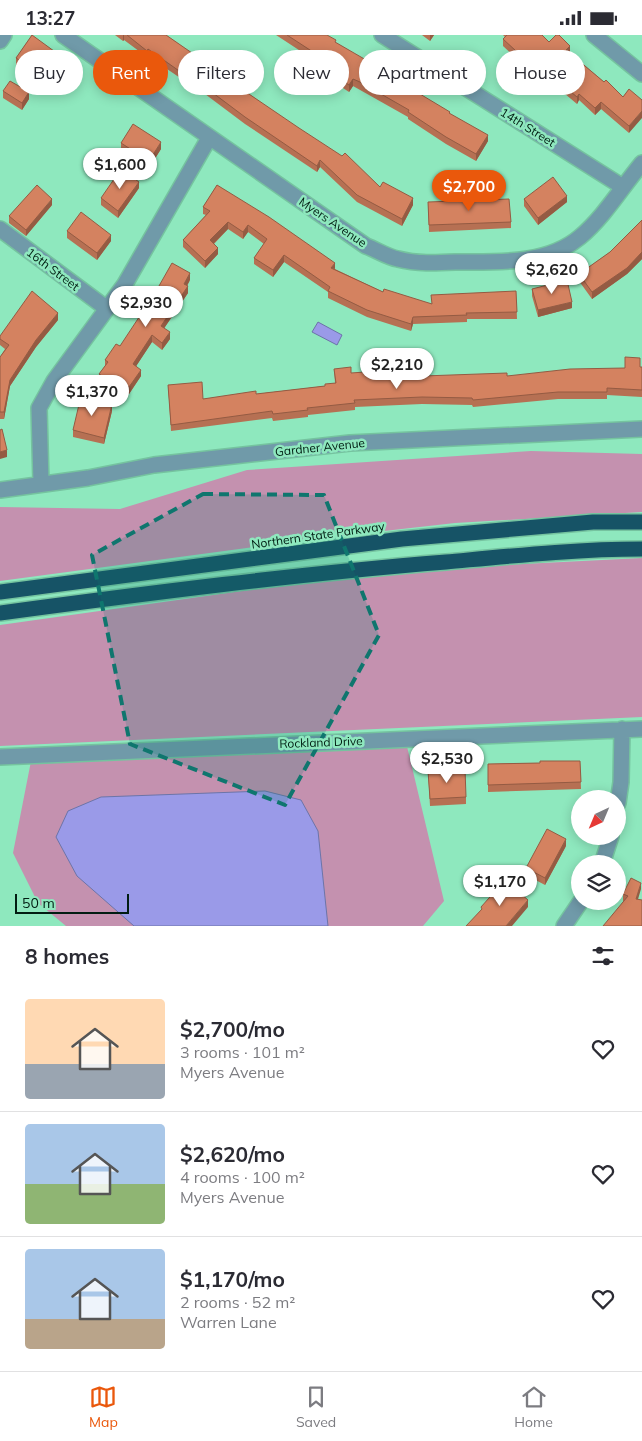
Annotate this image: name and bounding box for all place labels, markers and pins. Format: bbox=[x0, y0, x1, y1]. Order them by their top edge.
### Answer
pin: $1,600 bbox=[79, 147, 161, 190]
pin: $2,700 bbox=[428, 169, 510, 212]
pin: $2,620 bbox=[511, 253, 593, 295]
pin: $2,930 bbox=[105, 285, 187, 328]
pin: $2,210 bbox=[356, 347, 438, 390]
pin: $1,370 bbox=[51, 375, 133, 417]
pin: $2,530 bbox=[406, 741, 488, 784]
pin: $1,170 bbox=[459, 865, 541, 907]

